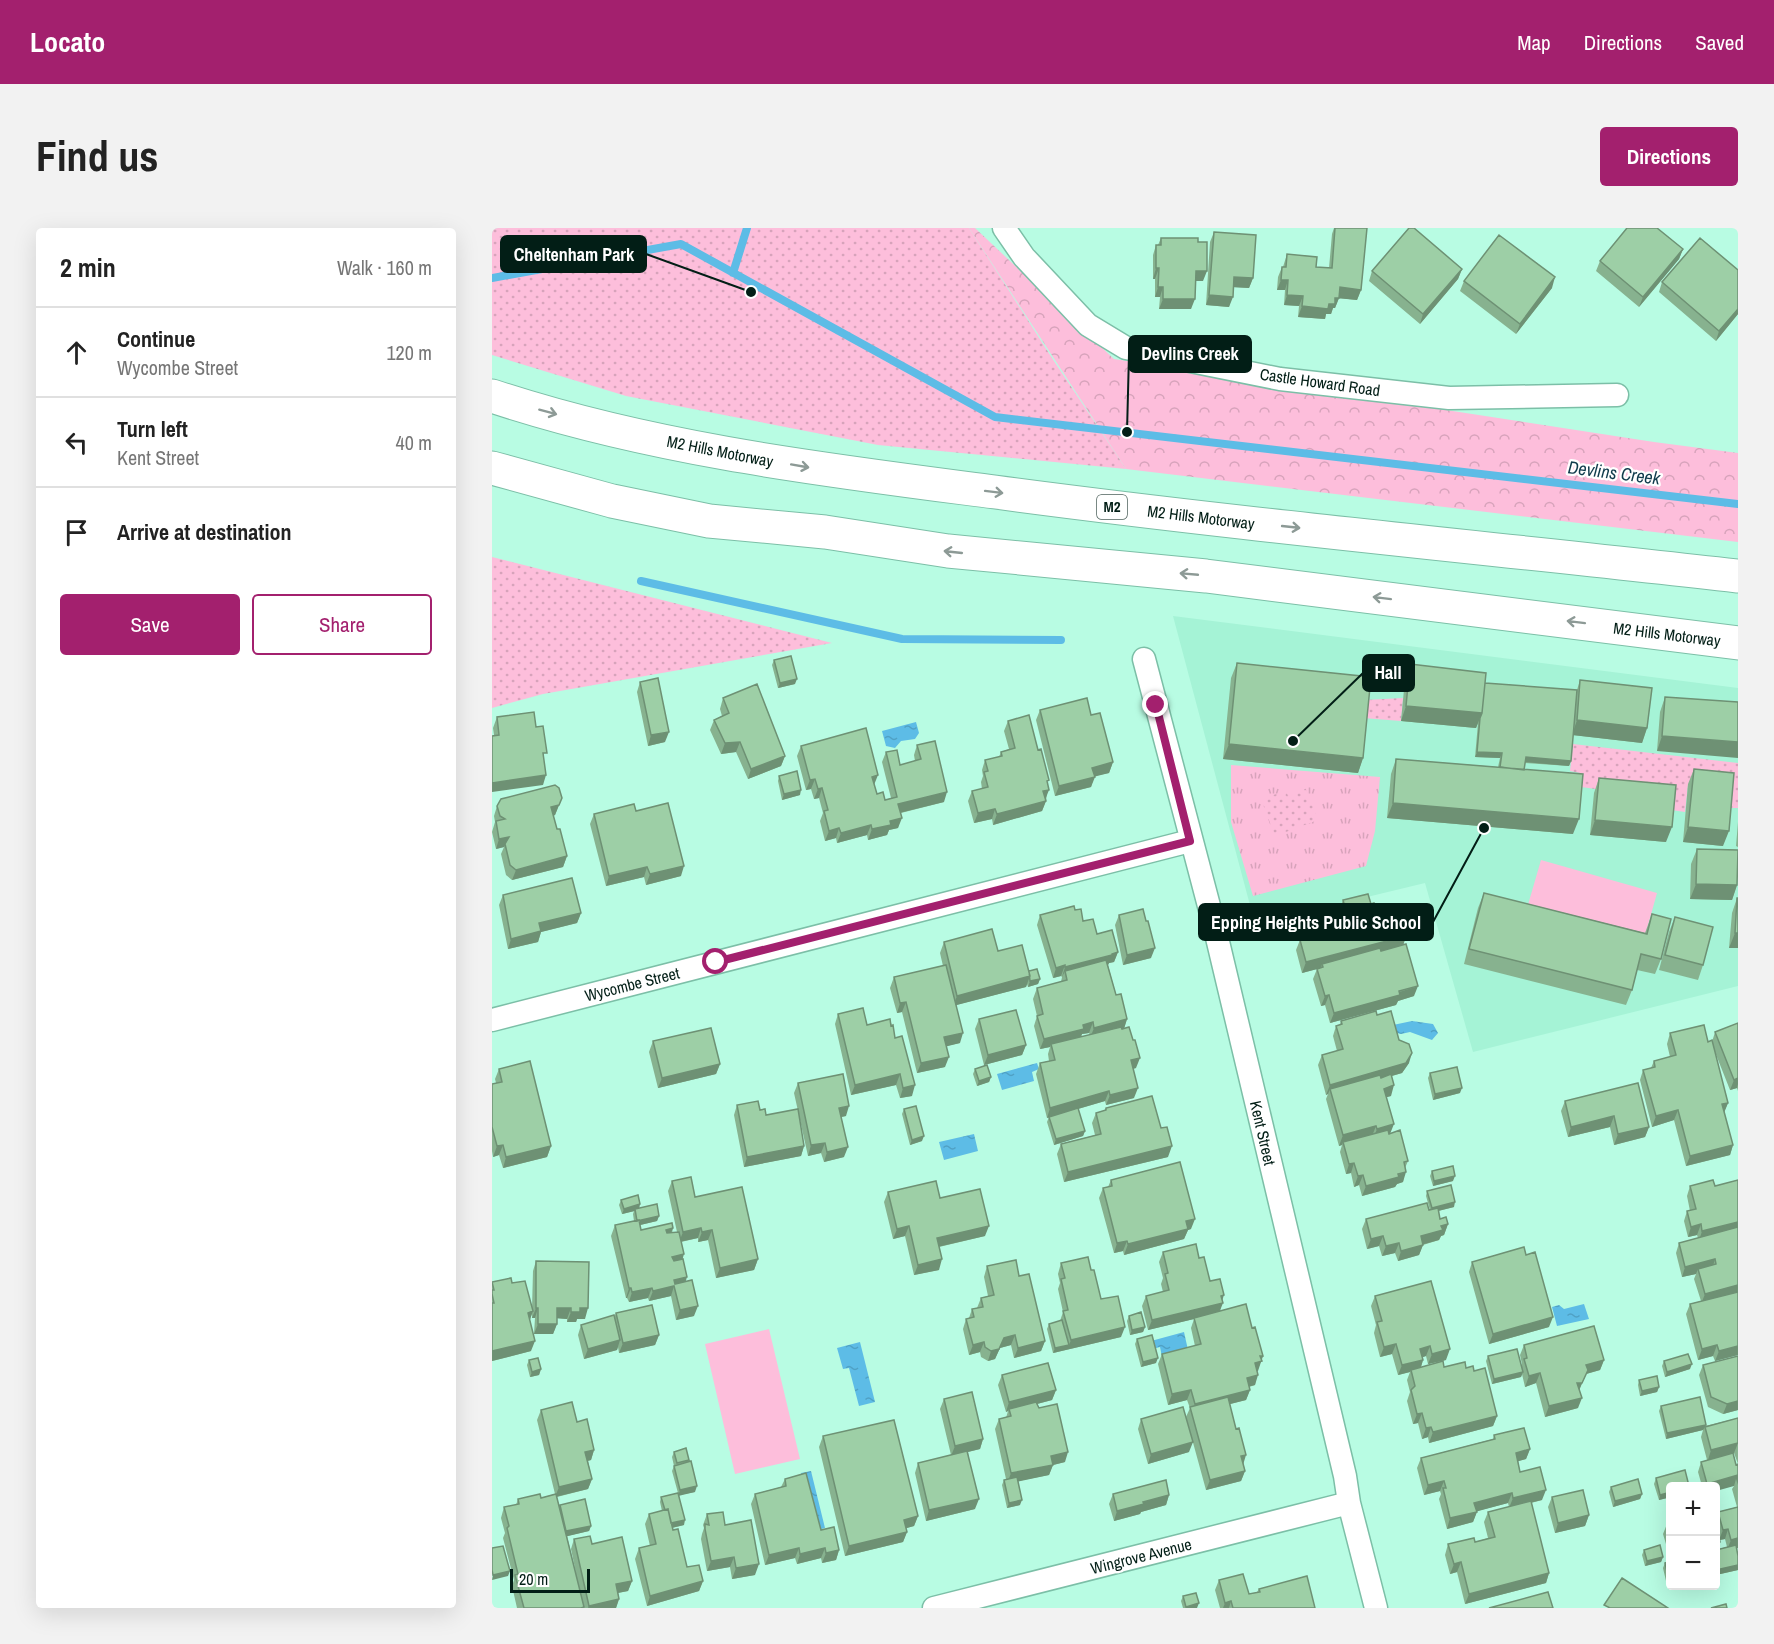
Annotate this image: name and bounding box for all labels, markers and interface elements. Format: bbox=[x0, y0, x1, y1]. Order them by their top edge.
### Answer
text: Locato bbox=[30, 23, 105, 61]
text: Map bbox=[1517, 28, 1551, 57]
text: Directions bbox=[1584, 28, 1662, 57]
text: Saved bbox=[1695, 28, 1744, 57]
button: Directions bbox=[1600, 127, 1738, 186]
text: Find us bbox=[36, 128, 158, 184]
callout: Cheltenham Park bbox=[501, 236, 646, 272]
text: Cheltenham Park bbox=[514, 242, 635, 267]
text: 2 min bbox=[60, 250, 116, 285]
text: Walk · 160 m bbox=[337, 254, 432, 281]
text: Continue bbox=[117, 324, 195, 354]
icon: ahead bbox=[60, 336, 93, 369]
callout: Devlins Creek bbox=[1129, 336, 1251, 372]
text: 120 m bbox=[386, 339, 432, 366]
text: Devlins Creek bbox=[1141, 341, 1240, 366]
text: Wycombe Street bbox=[117, 354, 238, 381]
street label: Castle Howard Road bbox=[1259, 363, 1381, 401]
one-way arrow bbox=[538, 407, 557, 418]
text: Turn left bbox=[117, 414, 188, 444]
icon: left bbox=[60, 426, 93, 459]
text: 40 m bbox=[396, 429, 432, 456]
street label: M2 Hills Motorway bbox=[665, 430, 775, 472]
text: Kent Street bbox=[117, 444, 199, 471]
water label: Devlins Creek bbox=[1567, 454, 1662, 491]
one-way arrow bbox=[790, 461, 810, 472]
one-way arrow bbox=[983, 487, 1003, 498]
road number: M2 bbox=[1097, 495, 1127, 519]
street label: M2 Hills Motorway bbox=[1146, 500, 1256, 535]
icon: arrive bbox=[60, 516, 93, 549]
text: Arrive at destination bbox=[117, 517, 291, 547]
one-way arrow bbox=[1281, 522, 1301, 533]
one-way arrow bbox=[943, 546, 963, 557]
one-way arrow bbox=[1179, 568, 1199, 579]
one-way arrow bbox=[1373, 592, 1393, 603]
button: Save bbox=[60, 594, 240, 655]
button: Share bbox=[252, 594, 432, 655]
one-way arrow bbox=[1566, 617, 1586, 628]
street label: M2 Hills Motorway bbox=[1612, 617, 1722, 652]
callout: Hall bbox=[1363, 655, 1414, 691]
text: Hall bbox=[1374, 660, 1402, 685]
route end bbox=[1142, 691, 1168, 717]
callout: Epping Heights Public School bbox=[1199, 904, 1433, 940]
text: Epping Heights Public School bbox=[1211, 910, 1421, 935]
route start bbox=[702, 948, 728, 974]
street label: Wycombe Street bbox=[582, 962, 682, 1006]
street label: Kent Street bbox=[1245, 1099, 1281, 1168]
map controls bbox=[1666, 1482, 1720, 1590]
button: + bbox=[1666, 1482, 1720, 1536]
street label: Wingrove Avenue bbox=[1088, 1533, 1194, 1579]
button: − bbox=[1666, 1536, 1720, 1590]
scale bar bbox=[510, 1566, 590, 1594]
text: 20 m bbox=[519, 1568, 548, 1590]

